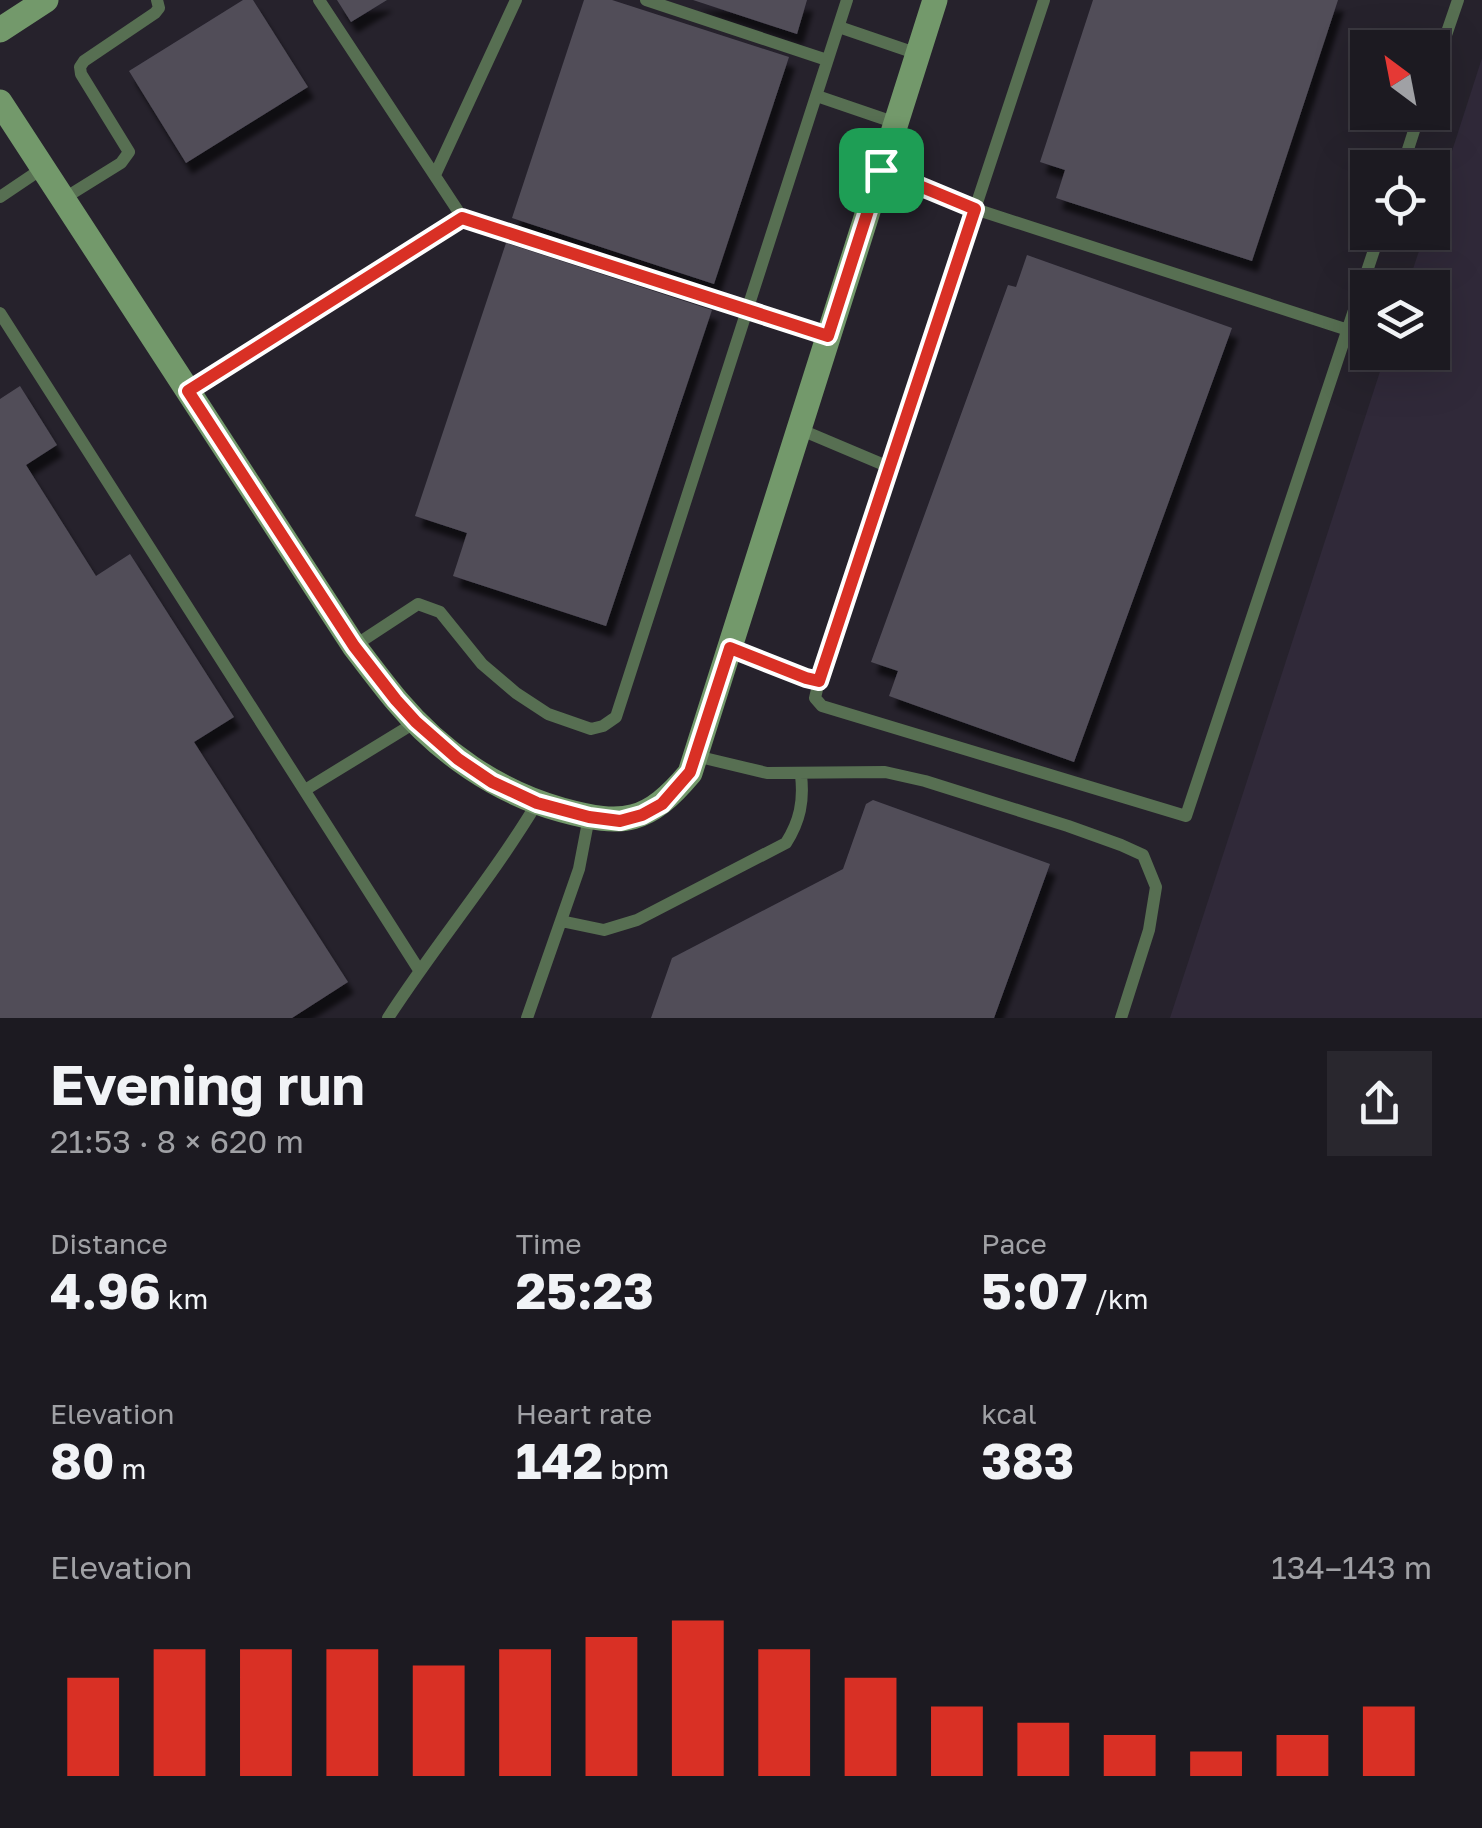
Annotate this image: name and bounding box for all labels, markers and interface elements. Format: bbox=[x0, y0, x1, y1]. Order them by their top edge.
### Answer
north arrow bbox=[1350, 30, 1450, 130]
map controls bbox=[1350, 30, 1450, 370]
pin bbox=[839, 128, 924, 213]
icon: arrive bbox=[854, 143, 909, 198]
button: locate bbox=[1350, 150, 1450, 250]
button: layers bbox=[1350, 270, 1450, 370]
text: Evening run bbox=[50, 1051, 365, 1117]
button: share bbox=[1327, 1051, 1432, 1156]
text: 21:53 · 8 × 620 m bbox=[50, 1122, 304, 1160]
text: Distance bbox=[50, 1227, 168, 1260]
text: Time bbox=[516, 1227, 582, 1260]
text: Pace bbox=[981, 1227, 1047, 1260]
text: 4.96 bbox=[50, 1260, 161, 1320]
text: 25:23 bbox=[516, 1260, 654, 1320]
text: 5:07 bbox=[981, 1260, 1088, 1320]
text: km bbox=[161, 1282, 208, 1315]
text: /km bbox=[1088, 1282, 1149, 1315]
text: Elevation bbox=[50, 1397, 175, 1430]
text: Heart rate bbox=[516, 1397, 652, 1430]
text: kcal bbox=[981, 1397, 1037, 1430]
text: 80 bbox=[50, 1430, 115, 1490]
text: 142 bbox=[516, 1430, 603, 1490]
text: 383 bbox=[981, 1430, 1074, 1490]
text: m bbox=[115, 1452, 146, 1485]
text: bpm bbox=[603, 1452, 669, 1485]
text: Elevation bbox=[50, 1548, 192, 1586]
text: 134–143 m bbox=[1271, 1548, 1432, 1586]

